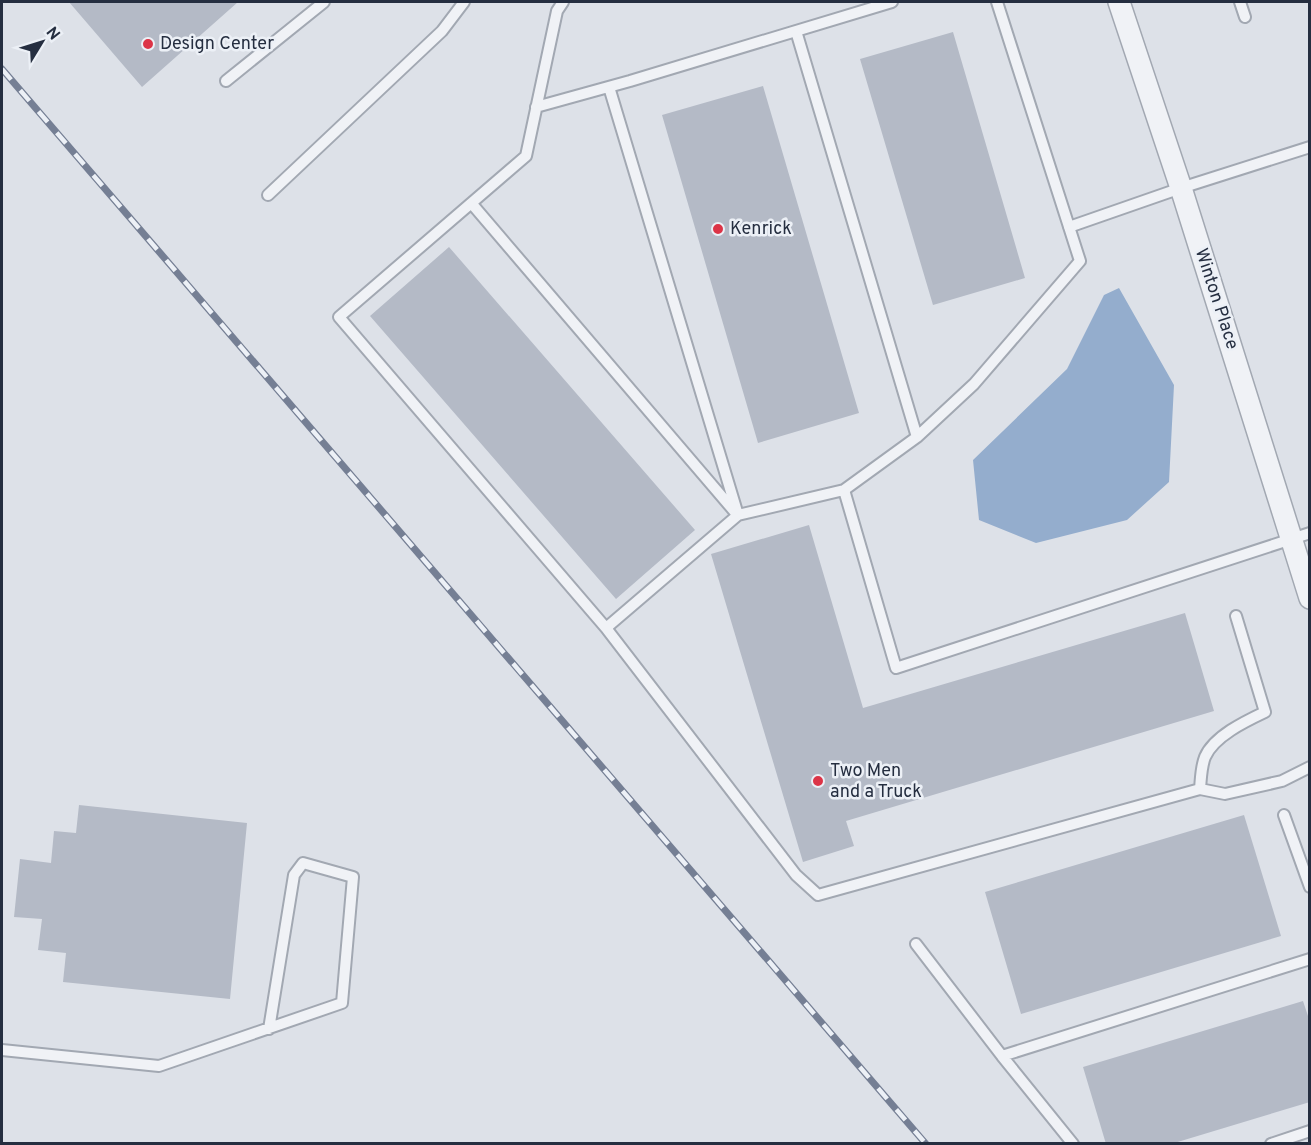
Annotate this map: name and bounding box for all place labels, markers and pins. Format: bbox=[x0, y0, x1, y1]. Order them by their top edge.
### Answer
place label: Design Center bbox=[160, 33, 274, 56]
marker: Design Center bbox=[141, 37, 155, 51]
place label: Kenrick bbox=[730, 218, 792, 241]
marker: Kenrick bbox=[711, 222, 725, 236]
place label: Two Men and a Truck bbox=[830, 760, 922, 804]
marker: Two Men and a Truck bbox=[811, 774, 825, 788]

